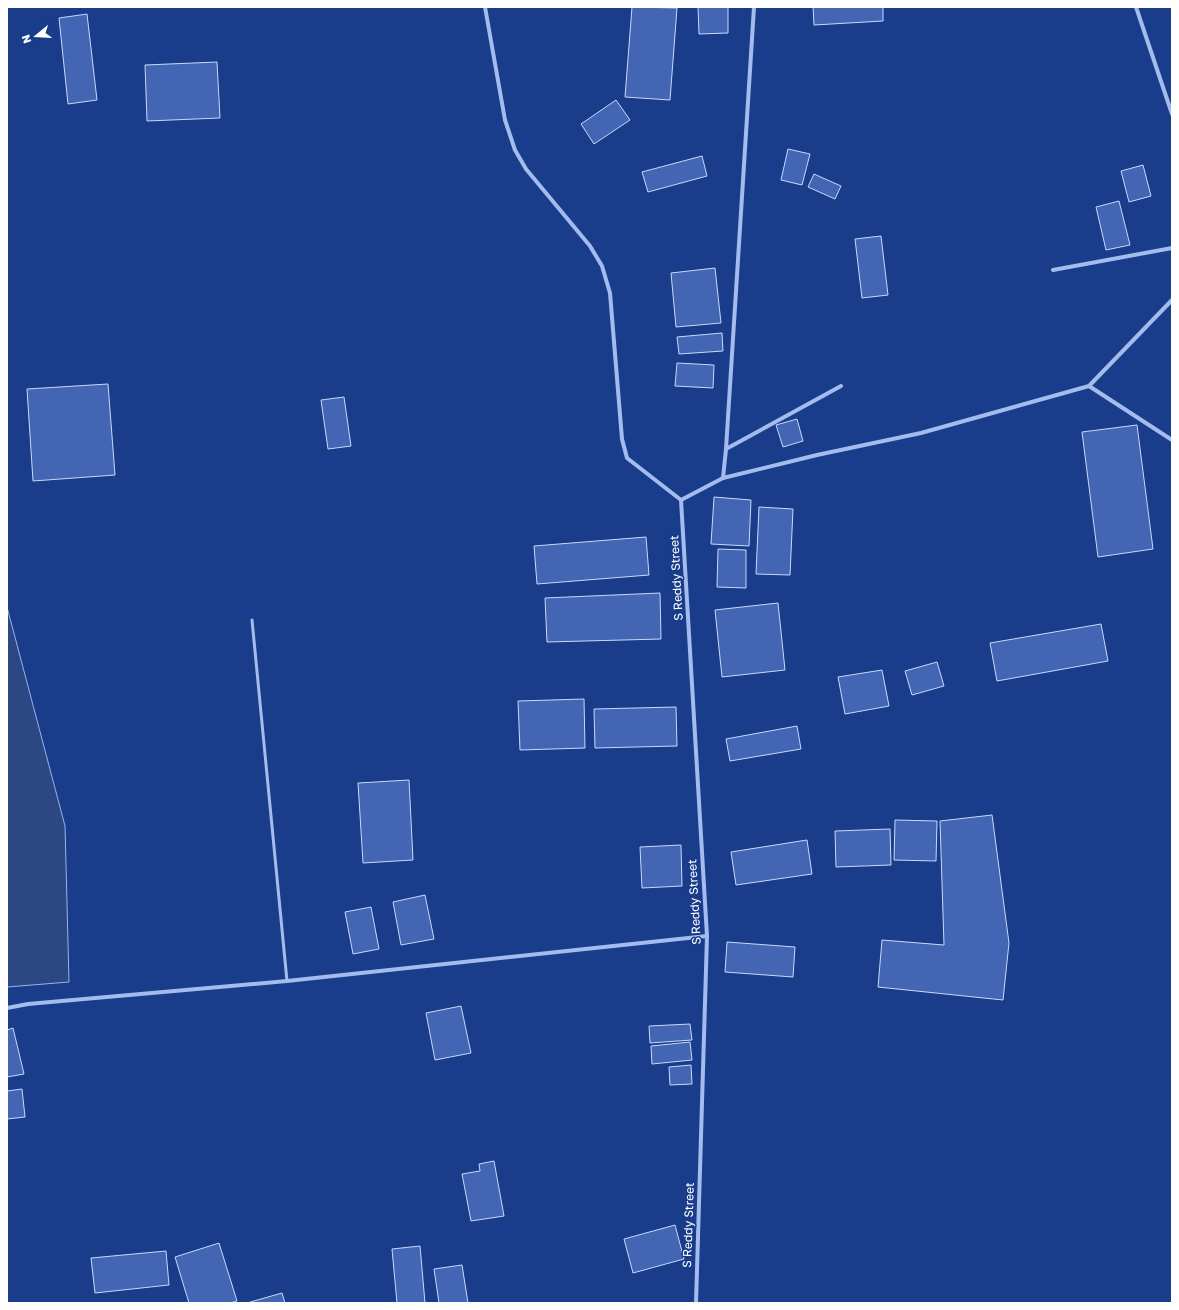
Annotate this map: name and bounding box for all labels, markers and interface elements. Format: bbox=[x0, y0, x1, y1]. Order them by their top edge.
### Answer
north arrow bbox=[16, 16, 56, 56]
text: N bbox=[19, 33, 33, 45]
street label: S Reddy Street bbox=[666, 535, 686, 621]
street label: S Reddy Street bbox=[684, 859, 704, 945]
street label: S Reddy Street bbox=[679, 1182, 697, 1268]

